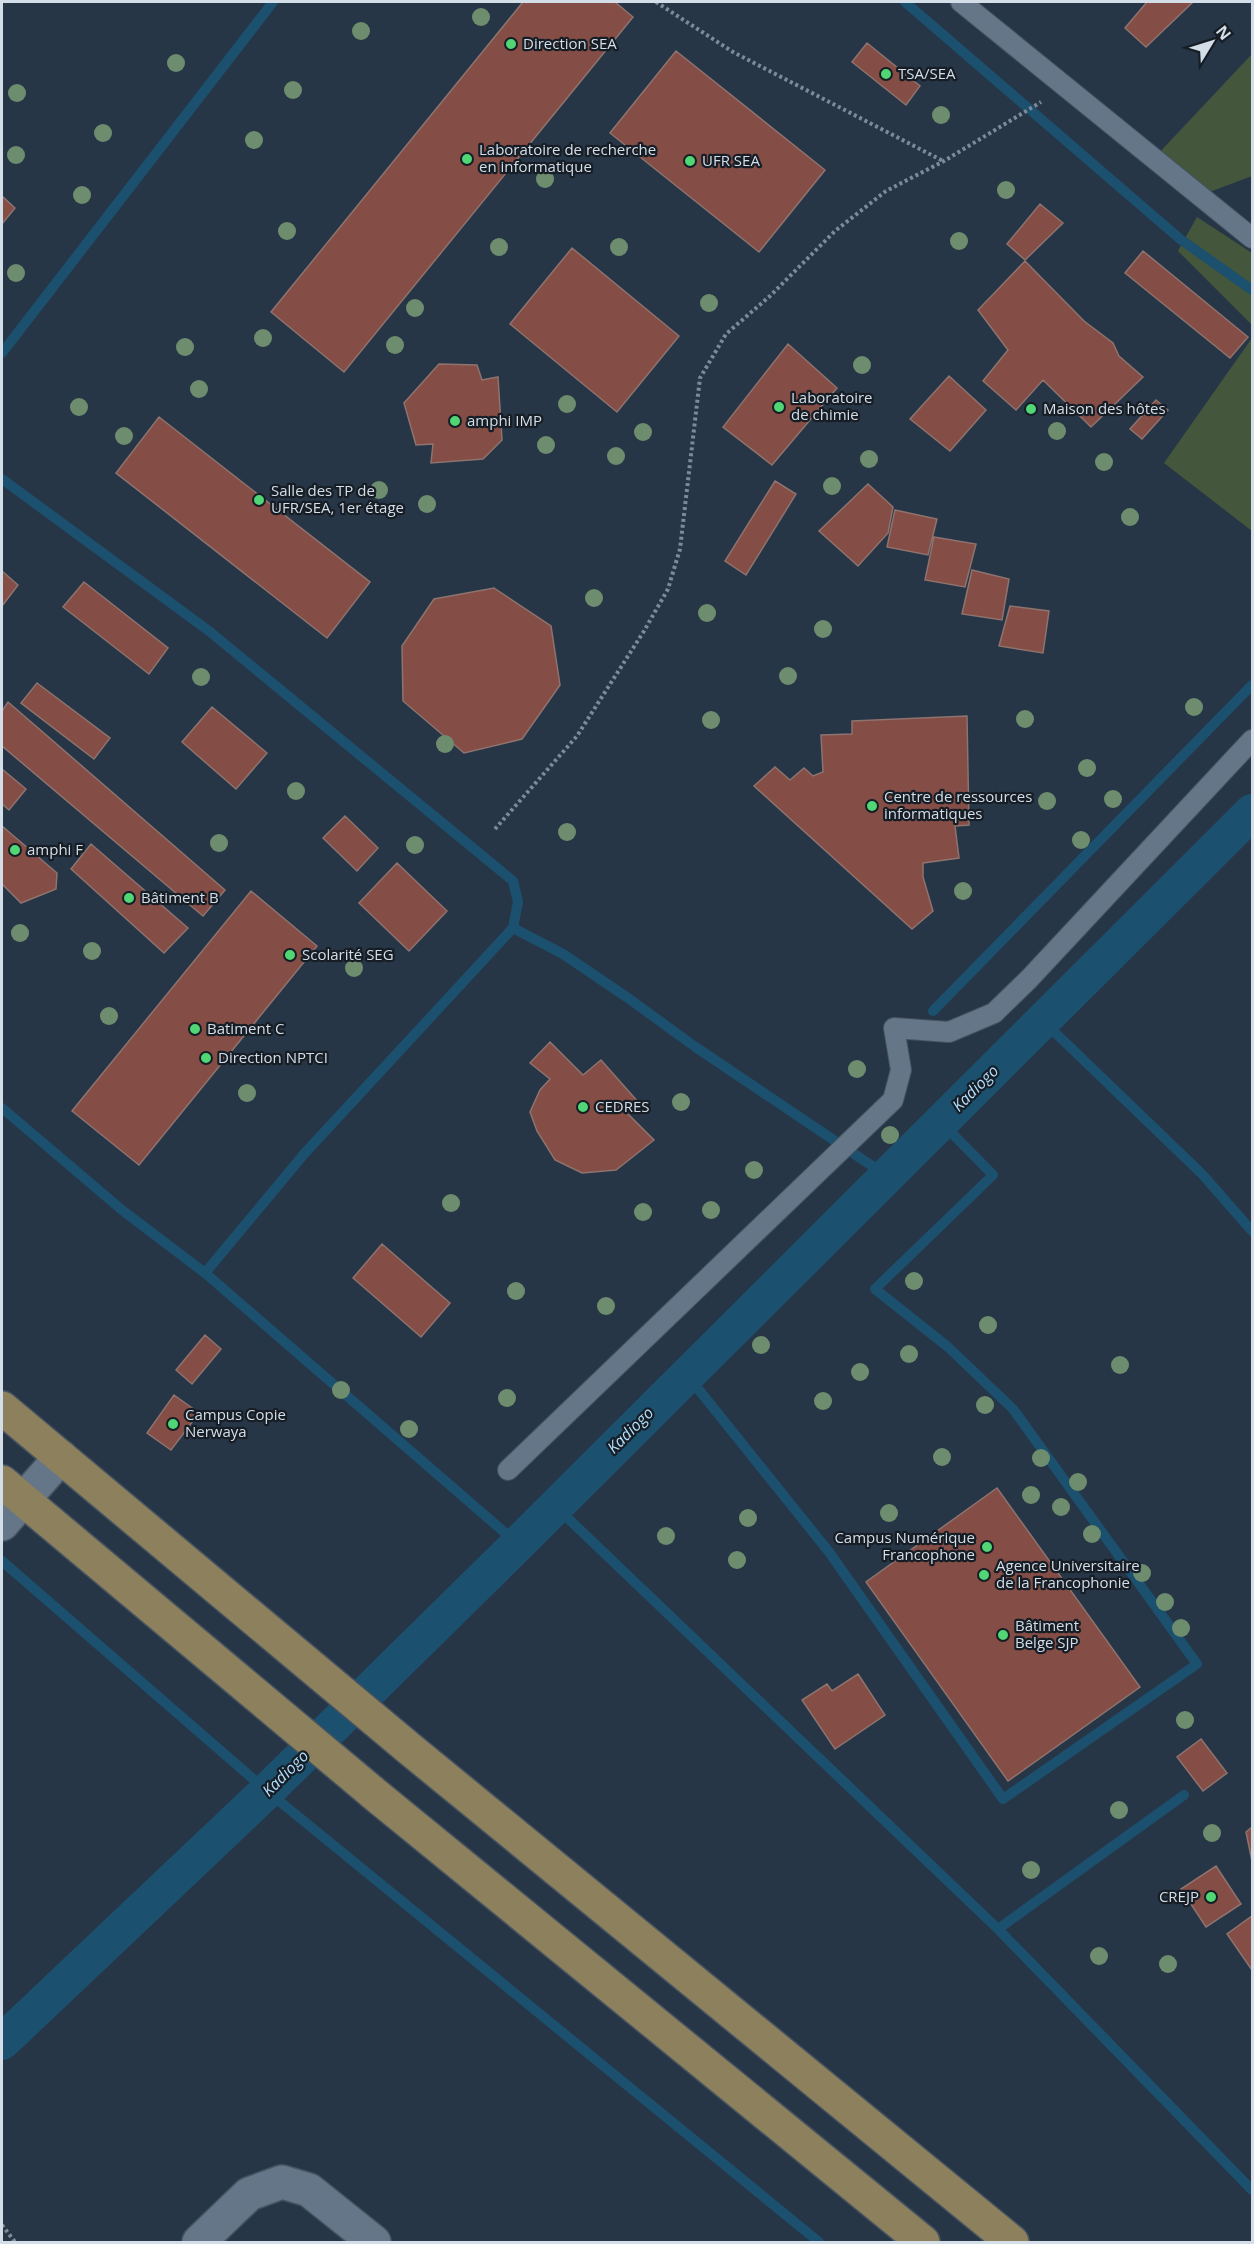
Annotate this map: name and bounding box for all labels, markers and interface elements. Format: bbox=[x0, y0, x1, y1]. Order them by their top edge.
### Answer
north arrow bbox=[1182, 12, 1242, 72]
text: N bbox=[1211, 21, 1236, 45]
place label: Direction SEA bbox=[523, 33, 617, 53]
marker: Direction SEA bbox=[504, 37, 518, 51]
place label: TSA/SEA bbox=[898, 63, 956, 83]
marker: TSA/SEA bbox=[879, 67, 893, 81]
place label: Laboratoire de recherche en informatique bbox=[479, 139, 656, 176]
place label: UFR SEA bbox=[702, 150, 760, 170]
marker: Laboratoire de recherche en informatique bbox=[460, 152, 474, 166]
marker: UFR SEA bbox=[683, 154, 697, 168]
place label: Laboratoire de chimie bbox=[791, 387, 873, 424]
place label: Maison des hôtes bbox=[1043, 398, 1166, 418]
marker: Laboratoire de chimie bbox=[772, 400, 786, 414]
marker: Maison des hôtes bbox=[1024, 402, 1038, 416]
place label: amphi IMP bbox=[467, 410, 542, 430]
marker: amphi IMP bbox=[448, 414, 462, 428]
place label: Salle des TP de UFR/SEA, 1er étage bbox=[271, 480, 404, 517]
marker: Salle des TP de UFR/SEA, 1er étage bbox=[252, 493, 266, 507]
place label: Centre de ressources informatiques bbox=[884, 786, 1032, 823]
marker: Centre de ressources informatiques bbox=[865, 799, 879, 813]
place label: amphi F bbox=[27, 839, 83, 859]
marker: amphi F bbox=[8, 843, 22, 857]
place label: Bâtiment B bbox=[141, 887, 219, 907]
marker: Bâtiment B bbox=[122, 891, 136, 905]
place label: Scolarité SEG bbox=[302, 944, 394, 964]
marker: Scolarité SEG bbox=[283, 948, 297, 962]
place label: Batiment C bbox=[207, 1018, 284, 1038]
marker: Batiment C bbox=[188, 1022, 202, 1036]
place label: Direction NPTCI bbox=[218, 1047, 328, 1067]
marker: Direction NPTCI bbox=[199, 1051, 213, 1065]
water label: Kadiogo bbox=[947, 1060, 1003, 1116]
place label: CEDRES bbox=[595, 1096, 650, 1116]
marker: CEDRES bbox=[576, 1100, 590, 1114]
water label: Kadiogo bbox=[602, 1402, 658, 1458]
place label: Campus Copie Nerwaya bbox=[185, 1404, 286, 1441]
marker: Campus Copie Nerwaya bbox=[166, 1417, 180, 1431]
place label: Campus Numérique Francophone bbox=[834, 1527, 975, 1564]
marker: Campus Numérique Francophone bbox=[980, 1540, 994, 1554]
place label: Agence Universitaire de la Francophonie bbox=[996, 1555, 1140, 1592]
marker: Agence Universitaire de la Francophonie bbox=[977, 1568, 991, 1582]
place label: Bâtiment Belge SJP bbox=[1015, 1615, 1079, 1652]
marker: Bâtiment Belge SJP bbox=[996, 1628, 1010, 1642]
water label: Kadiogo bbox=[257, 1745, 313, 1801]
place label: CREJP bbox=[1159, 1886, 1199, 1906]
marker: CREJP bbox=[1204, 1890, 1218, 1904]

